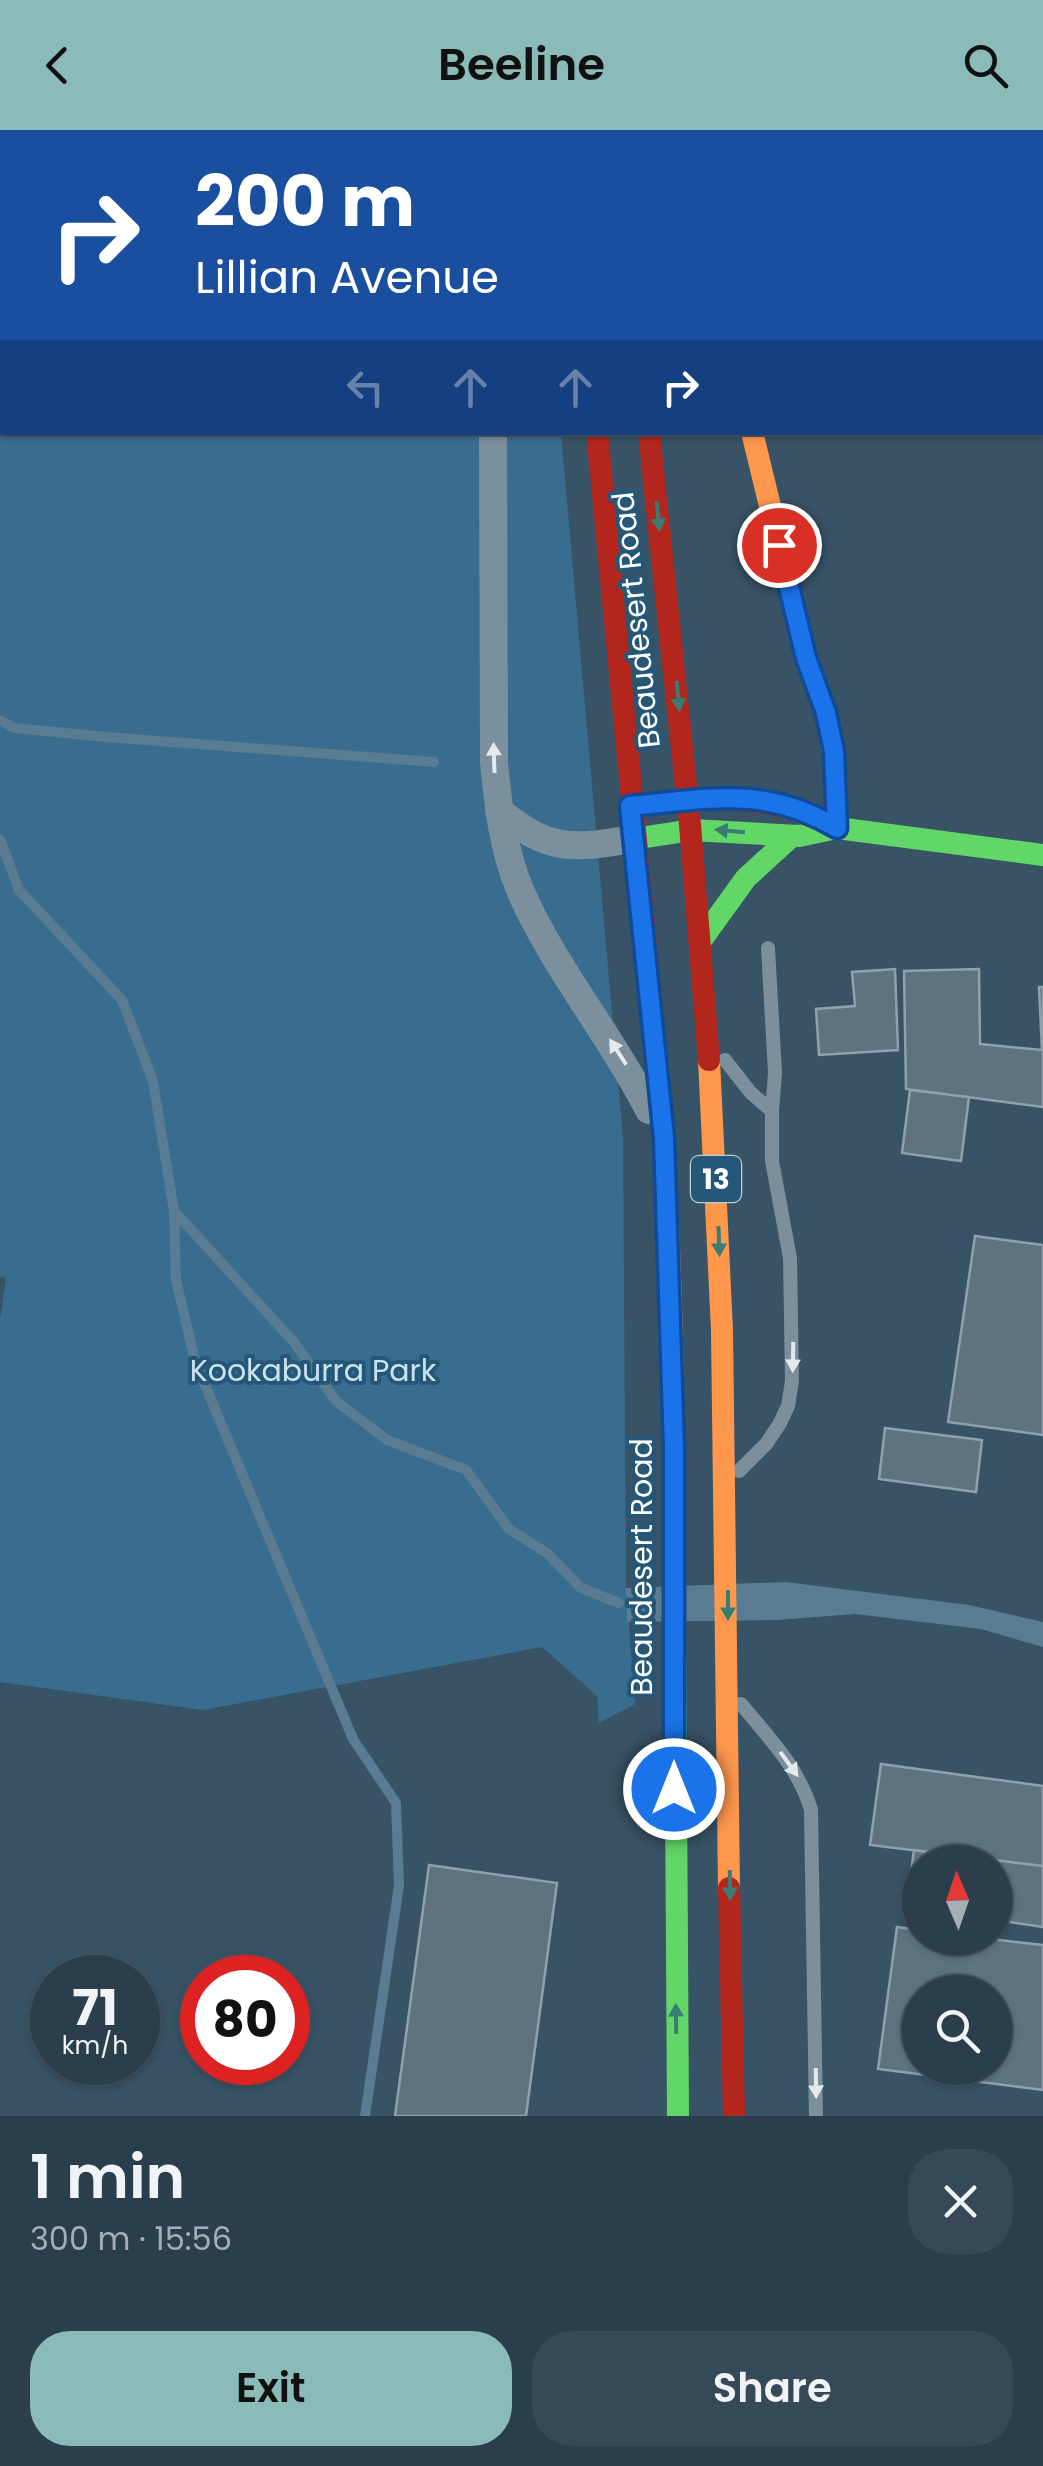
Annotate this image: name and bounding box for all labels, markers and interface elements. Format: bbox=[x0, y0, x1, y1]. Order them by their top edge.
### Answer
text: Beeline bbox=[438, 33, 605, 96]
icon: back bbox=[30, 38, 85, 93]
icon: search bbox=[958, 38, 1013, 93]
text: 200 m bbox=[195, 152, 415, 251]
icon: right bbox=[30, 170, 160, 300]
text: Lillian Avenue bbox=[195, 246, 499, 309]
icon: left bbox=[338, 360, 393, 415]
icon: ahead bbox=[443, 360, 498, 415]
icon: ahead bbox=[548, 360, 603, 415]
icon: right bbox=[653, 360, 708, 415]
street label: Beaudesert Road bbox=[601, 490, 671, 750]
one-way arrow bbox=[650, 500, 666, 532]
pin bbox=[737, 503, 822, 588]
icon: arrive bbox=[752, 518, 807, 573]
one-way arrow bbox=[670, 681, 686, 713]
one-way arrow bbox=[486, 741, 502, 773]
one-way arrow bbox=[713, 822, 745, 838]
one-way arrow bbox=[609, 1038, 627, 1066]
road number: 13 bbox=[691, 1156, 741, 1202]
one-way arrow bbox=[711, 1226, 727, 1258]
one-way arrow bbox=[785, 1341, 801, 1373]
park label: Kookaburra Park bbox=[190, 1349, 437, 1392]
street label: Beaudesert Road bbox=[620, 1438, 663, 1696]
one-way arrow bbox=[720, 1590, 736, 1622]
position arrow bbox=[622, 1737, 726, 1841]
one-way arrow bbox=[779, 1751, 799, 1777]
north arrow bbox=[902, 1845, 1012, 1955]
map controls bbox=[902, 1845, 1012, 2085]
one-way arrow bbox=[723, 1869, 739, 1901]
speed limit sign: 80 bbox=[180, 1955, 310, 2085]
text: 71 bbox=[72, 1972, 118, 2043]
button: search bbox=[902, 1975, 1012, 2085]
one-way arrow bbox=[668, 2002, 684, 2034]
text: km/h bbox=[62, 2028, 128, 2063]
one-way arrow bbox=[808, 2068, 824, 2100]
text: 1 min bbox=[30, 2135, 185, 2219]
button: close bbox=[908, 2149, 1013, 2254]
text: 300 m · 15:56 bbox=[30, 2216, 232, 2261]
button: Exit bbox=[30, 2331, 512, 2446]
button: Share bbox=[532, 2331, 1013, 2446]

